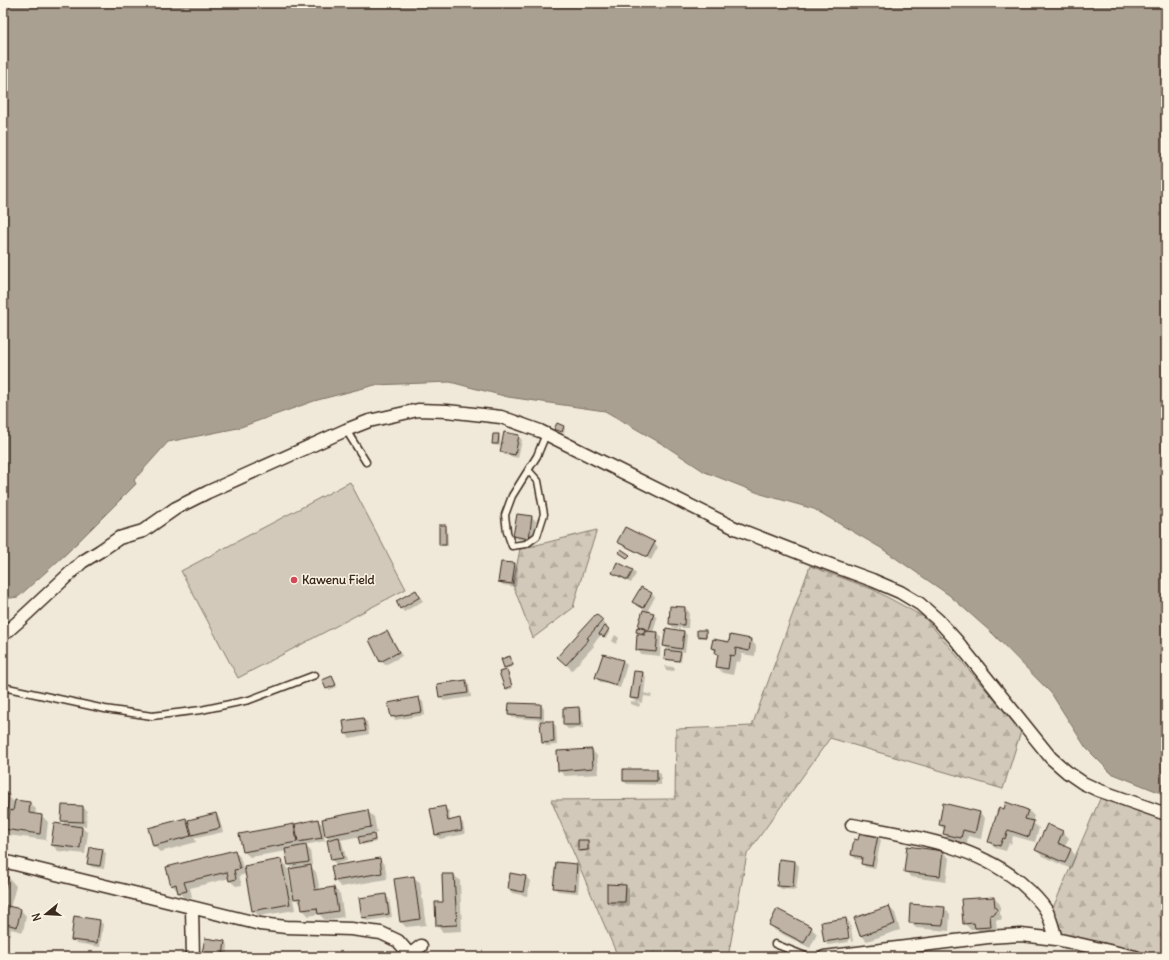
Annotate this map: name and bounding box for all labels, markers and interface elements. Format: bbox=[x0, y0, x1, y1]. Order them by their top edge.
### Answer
place label: Kawenu Field bbox=[302, 572, 375, 587]
marker: Kawenu Field bbox=[289, 575, 299, 585]
north arrow bbox=[26, 894, 66, 934]
text: N bbox=[29, 911, 44, 923]

